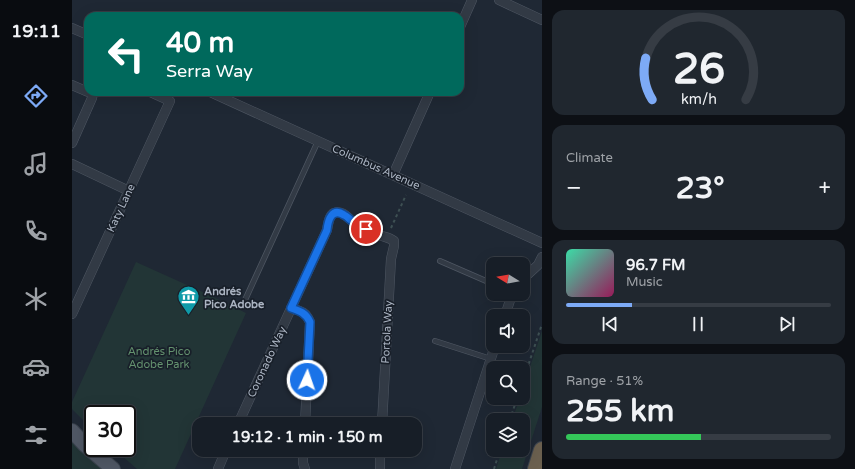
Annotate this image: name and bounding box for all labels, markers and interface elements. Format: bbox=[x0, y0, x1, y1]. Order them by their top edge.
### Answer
text: 19:11 bbox=[11, 20, 61, 42]
text: 40 m bbox=[166, 26, 234, 60]
icon: left bbox=[100, 28, 152, 80]
text: 26 bbox=[672, 45, 725, 95]
text: Serra Way bbox=[166, 60, 253, 82]
icon: directions bbox=[22, 82, 50, 110]
text: km/h bbox=[681, 91, 716, 108]
street label: Columbus Avenue bbox=[330, 142, 422, 192]
icon: music bbox=[22, 150, 50, 178]
text: Climate bbox=[566, 150, 613, 166]
text: 23° bbox=[676, 170, 725, 207]
text: − bbox=[566, 175, 582, 201]
text: + bbox=[819, 175, 831, 201]
street label: Katy Lane bbox=[104, 182, 138, 234]
pin bbox=[349, 212, 383, 246]
icon: phone bbox=[22, 217, 50, 245]
icon: arrive bbox=[355, 218, 377, 240]
text: 96.7 FM bbox=[626, 256, 686, 274]
north arrow bbox=[486, 257, 530, 301]
map controls bbox=[486, 257, 530, 457]
text: Music bbox=[626, 274, 663, 290]
museum icon: Andrés Pico Adobe bbox=[175, 284, 201, 317]
icon: climate bbox=[22, 285, 50, 313]
place label: Andrés Pico Adobe bbox=[204, 285, 265, 311]
street label: Portola Way bbox=[379, 300, 395, 364]
button: sound bbox=[486, 309, 530, 353]
icon: previous bbox=[599, 313, 621, 335]
icon: pause bbox=[687, 313, 709, 335]
icon: next bbox=[776, 313, 798, 335]
street label: Coronado Way bbox=[245, 324, 289, 400]
park label: Andrés Pico Adobe Park bbox=[128, 345, 191, 371]
icon: car bbox=[22, 353, 50, 381]
position arrow bbox=[286, 359, 328, 401]
button: search bbox=[486, 361, 530, 405]
text: Range · 51% bbox=[566, 373, 643, 389]
text: 255 km bbox=[566, 393, 674, 430]
speed limit sign: 30 bbox=[84, 405, 136, 457]
button: layers bbox=[486, 413, 530, 457]
icon: filters bbox=[22, 421, 50, 449]
text: 19:12 · 1 min · 150 m bbox=[232, 428, 382, 446]

